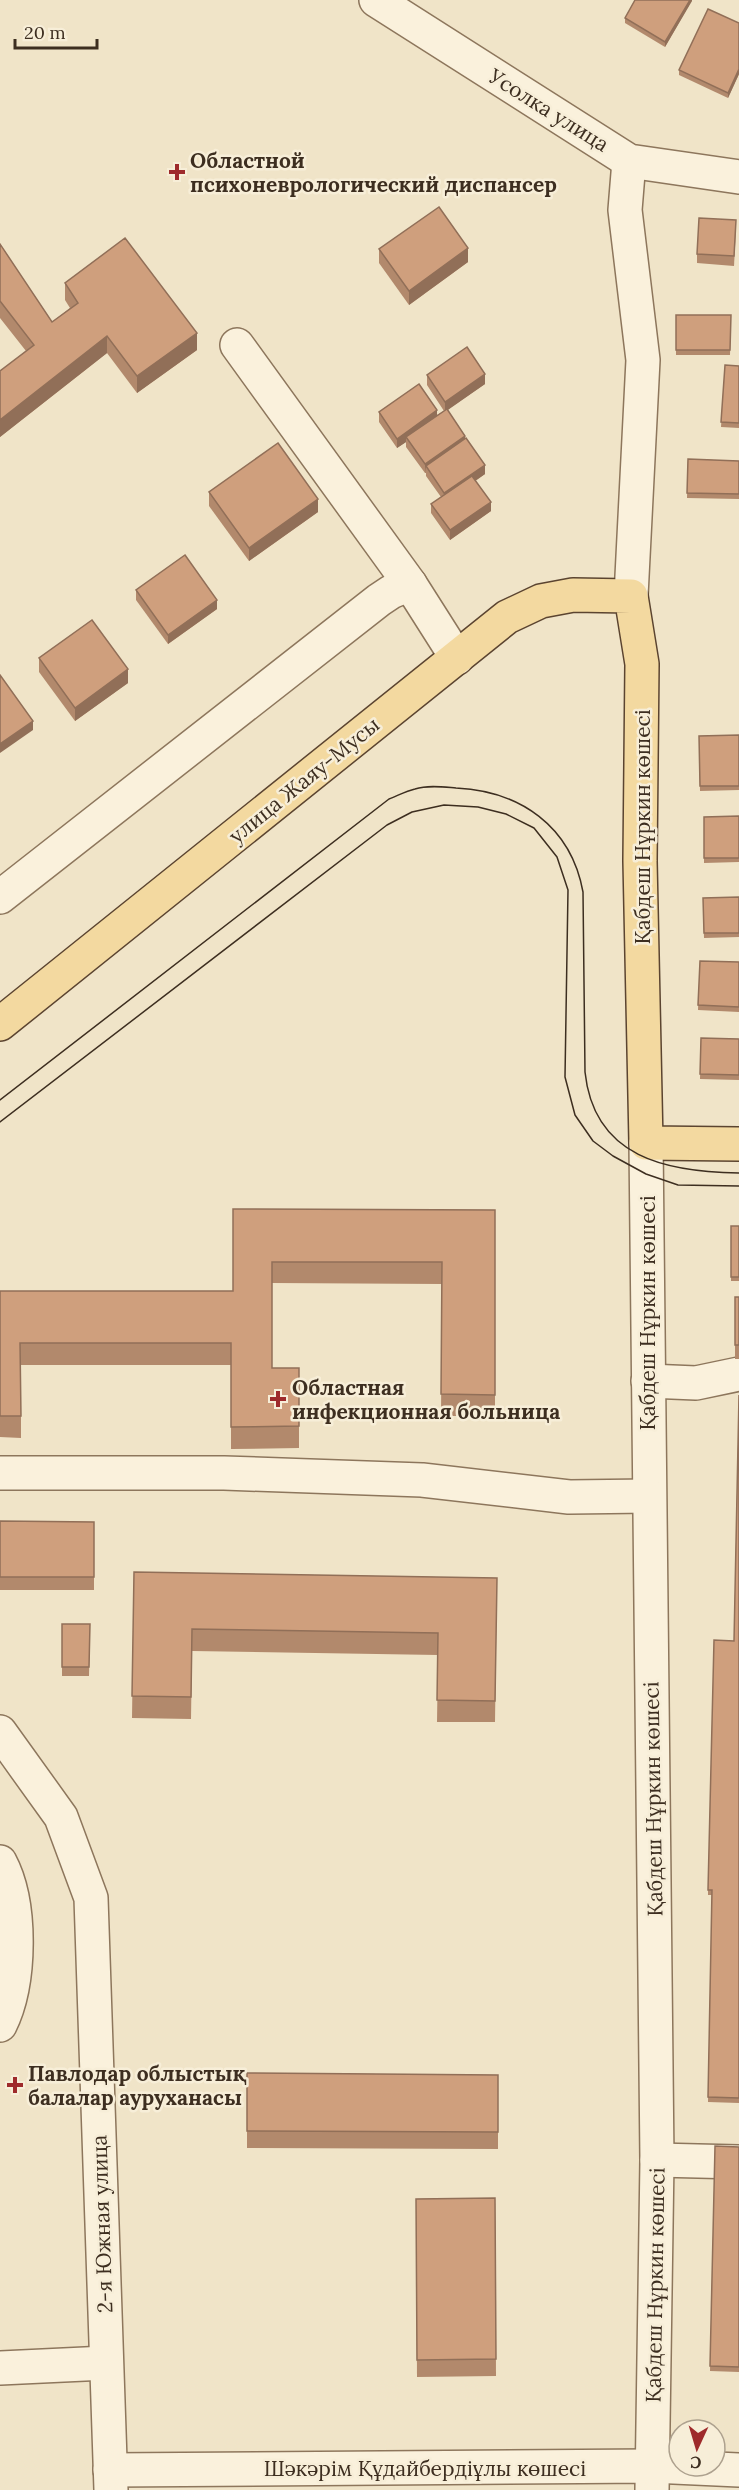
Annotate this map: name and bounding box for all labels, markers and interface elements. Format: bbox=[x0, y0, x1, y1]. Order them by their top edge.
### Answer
scale bar bbox=[15, 12, 98, 50]
text: 20 m bbox=[24, 21, 66, 44]
street label: Усолка улица bbox=[483, 62, 614, 158]
place label: Областной психоневрологический диспансер bbox=[190, 147, 557, 198]
marker: Областной психоневрологический диспансер bbox=[168, 163, 186, 181]
street label: Қабдеш Нұркин көшесі bbox=[629, 709, 656, 945]
street label: улица Жаяу-Мусы bbox=[223, 711, 385, 849]
street label: Қабдеш Нұркин көшесі bbox=[634, 1195, 661, 1431]
place label: Областная инфекционная больница bbox=[292, 1374, 560, 1425]
marker: Областная инфекционная больница bbox=[269, 1390, 287, 1408]
street label: Қабдеш Нұркин көшесі bbox=[637, 1681, 669, 1917]
place label: Павлодар облыстық балалар ауруханасы bbox=[28, 2060, 247, 2111]
marker: Павлодар облыстық балалар ауруханасы bbox=[6, 2076, 24, 2094]
street label: 2-я Южная улица bbox=[85, 2134, 119, 2314]
street label: Қабдеш Нұркин көшесі bbox=[639, 2167, 671, 2403]
north arrow bbox=[667, 2418, 727, 2478]
text: С bbox=[690, 2453, 702, 2473]
street label: Шәкәрім Құдайбердіұлы көшесі bbox=[264, 2455, 586, 2482]

